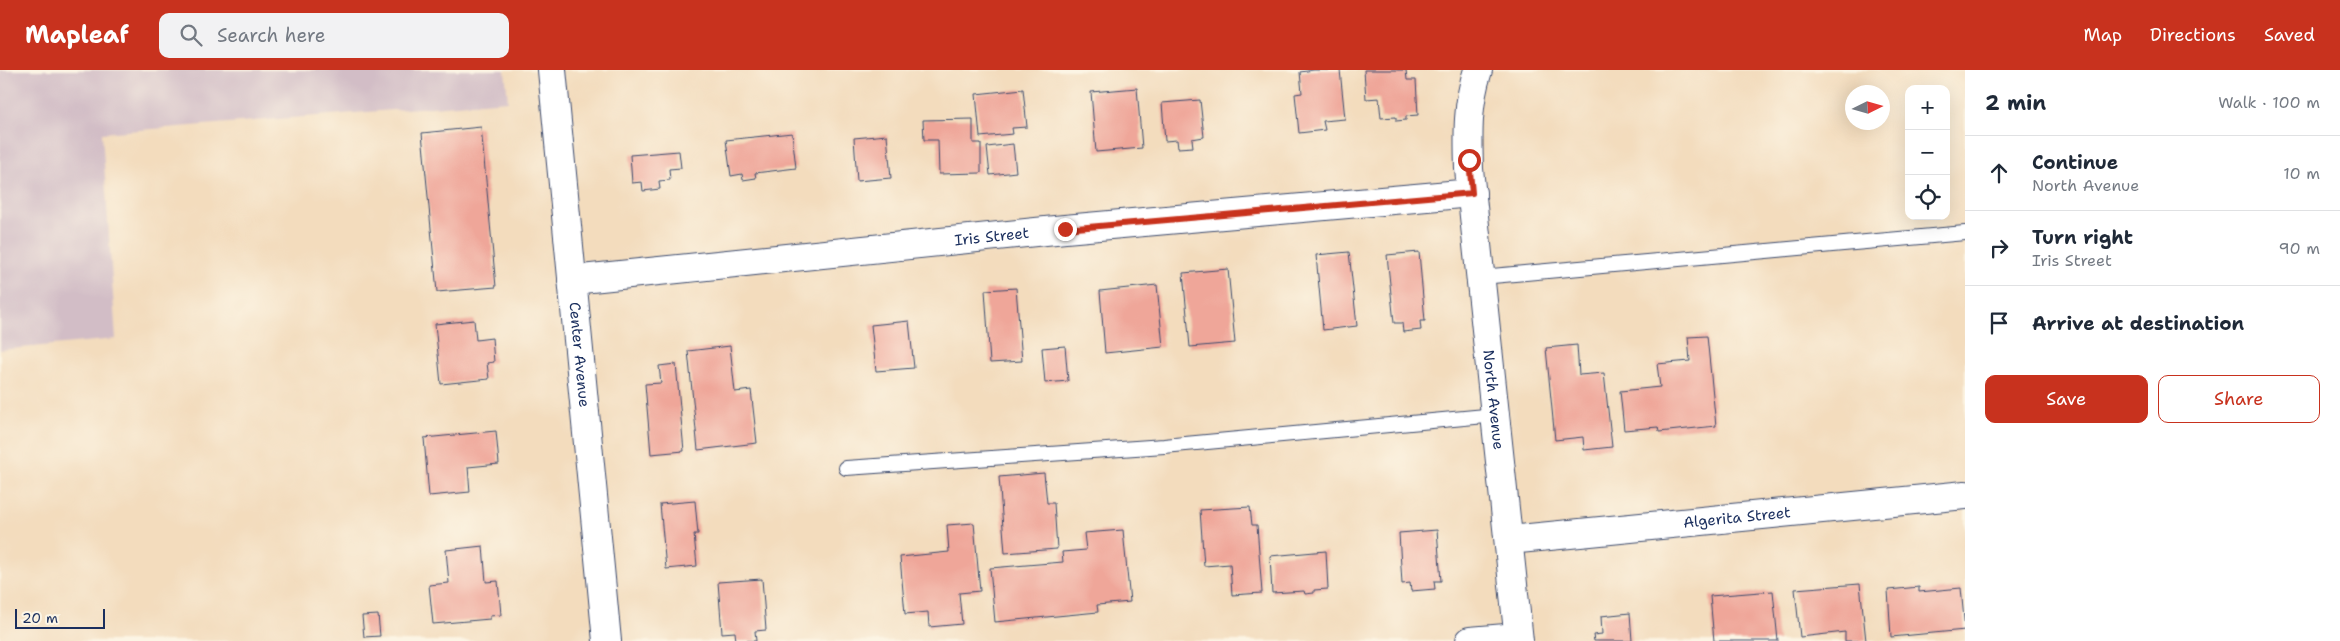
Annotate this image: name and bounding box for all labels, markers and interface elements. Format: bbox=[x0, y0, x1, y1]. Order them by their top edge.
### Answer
search box bbox=[159, 13, 509, 58]
text: Mapleaf bbox=[25, 19, 129, 51]
icon: search bbox=[177, 21, 205, 49]
text: Search here bbox=[217, 23, 325, 48]
text: Map bbox=[2084, 23, 2122, 47]
text: Directions bbox=[2150, 23, 2236, 47]
text: Saved bbox=[2264, 23, 2315, 47]
north arrow bbox=[1845, 85, 1890, 130]
map controls bbox=[1905, 85, 1950, 220]
button: + bbox=[1905, 85, 1950, 130]
text: 2 min bbox=[1985, 89, 2046, 117]
text: Walk · 100 m bbox=[2218, 92, 2320, 113]
button: − bbox=[1905, 130, 1950, 175]
route start bbox=[1458, 149, 1481, 172]
text: Continue bbox=[2032, 150, 2118, 175]
icon: ahead bbox=[1985, 159, 2013, 187]
text: 10 m bbox=[2283, 163, 2320, 184]
button: locate bbox=[1905, 175, 1950, 220]
text: North Avenue bbox=[2032, 175, 2139, 196]
route end bbox=[1054, 218, 1077, 241]
street label: Iris Street bbox=[953, 223, 1030, 250]
text: Turn right bbox=[2032, 225, 2133, 250]
icon: right bbox=[1985, 234, 2013, 262]
text: 90 m bbox=[2279, 238, 2320, 259]
text: Iris Street bbox=[2032, 250, 2112, 271]
street label: Center Avenue bbox=[564, 301, 594, 408]
icon: arrive bbox=[1985, 309, 2013, 337]
text: Arrive at destination bbox=[2032, 311, 2244, 336]
street label: North Avenue bbox=[1478, 349, 1509, 451]
button: Save bbox=[1985, 375, 2148, 423]
button: Share bbox=[2158, 375, 2320, 423]
street label: Algerita Street bbox=[1682, 502, 1792, 533]
scale bar bbox=[15, 606, 105, 629]
text: 20 m bbox=[22, 609, 58, 627]

